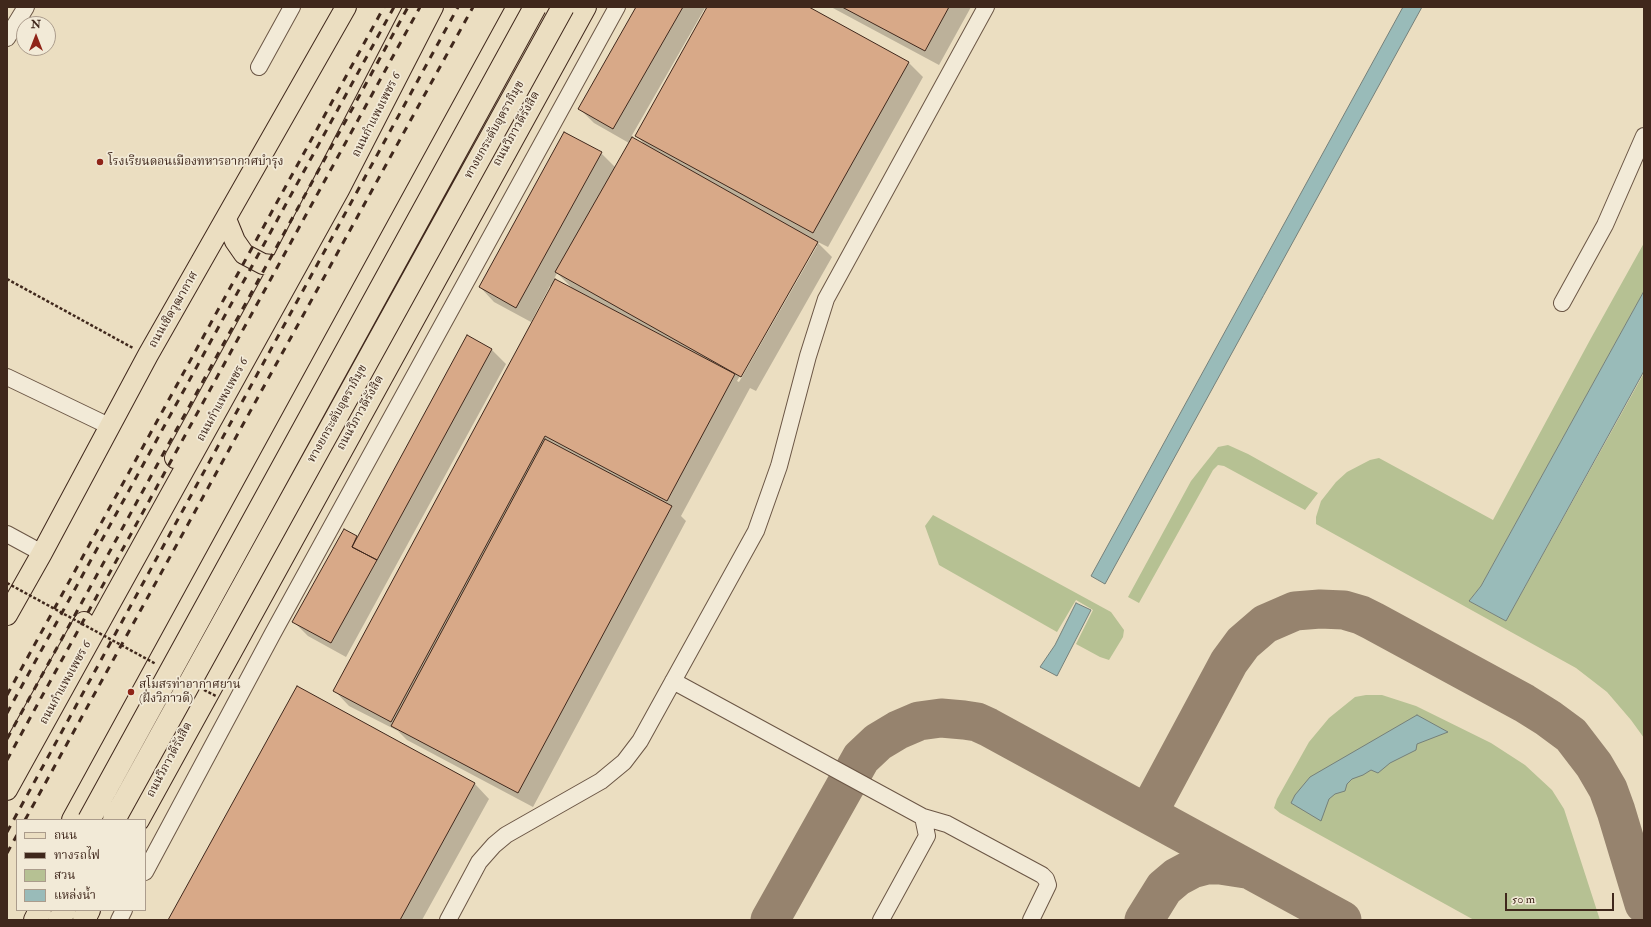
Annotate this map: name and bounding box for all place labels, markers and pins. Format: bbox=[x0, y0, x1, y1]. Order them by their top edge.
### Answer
place label: โรงเรียนดอนเมืองทหารอากาศบำรุง bbox=[108, 155, 284, 169]
marker: โรงเรียนดอนเมืองทหารอากาศบำรุง bbox=[95, 157, 105, 167]
place label: สโมสรท่าอากาศยาน (ฝั่งวิภาวดี) bbox=[139, 678, 241, 706]
marker: สโมสรท่าอากาศยาน (ฝั่งวิภาวดี) bbox=[126, 687, 136, 697]

